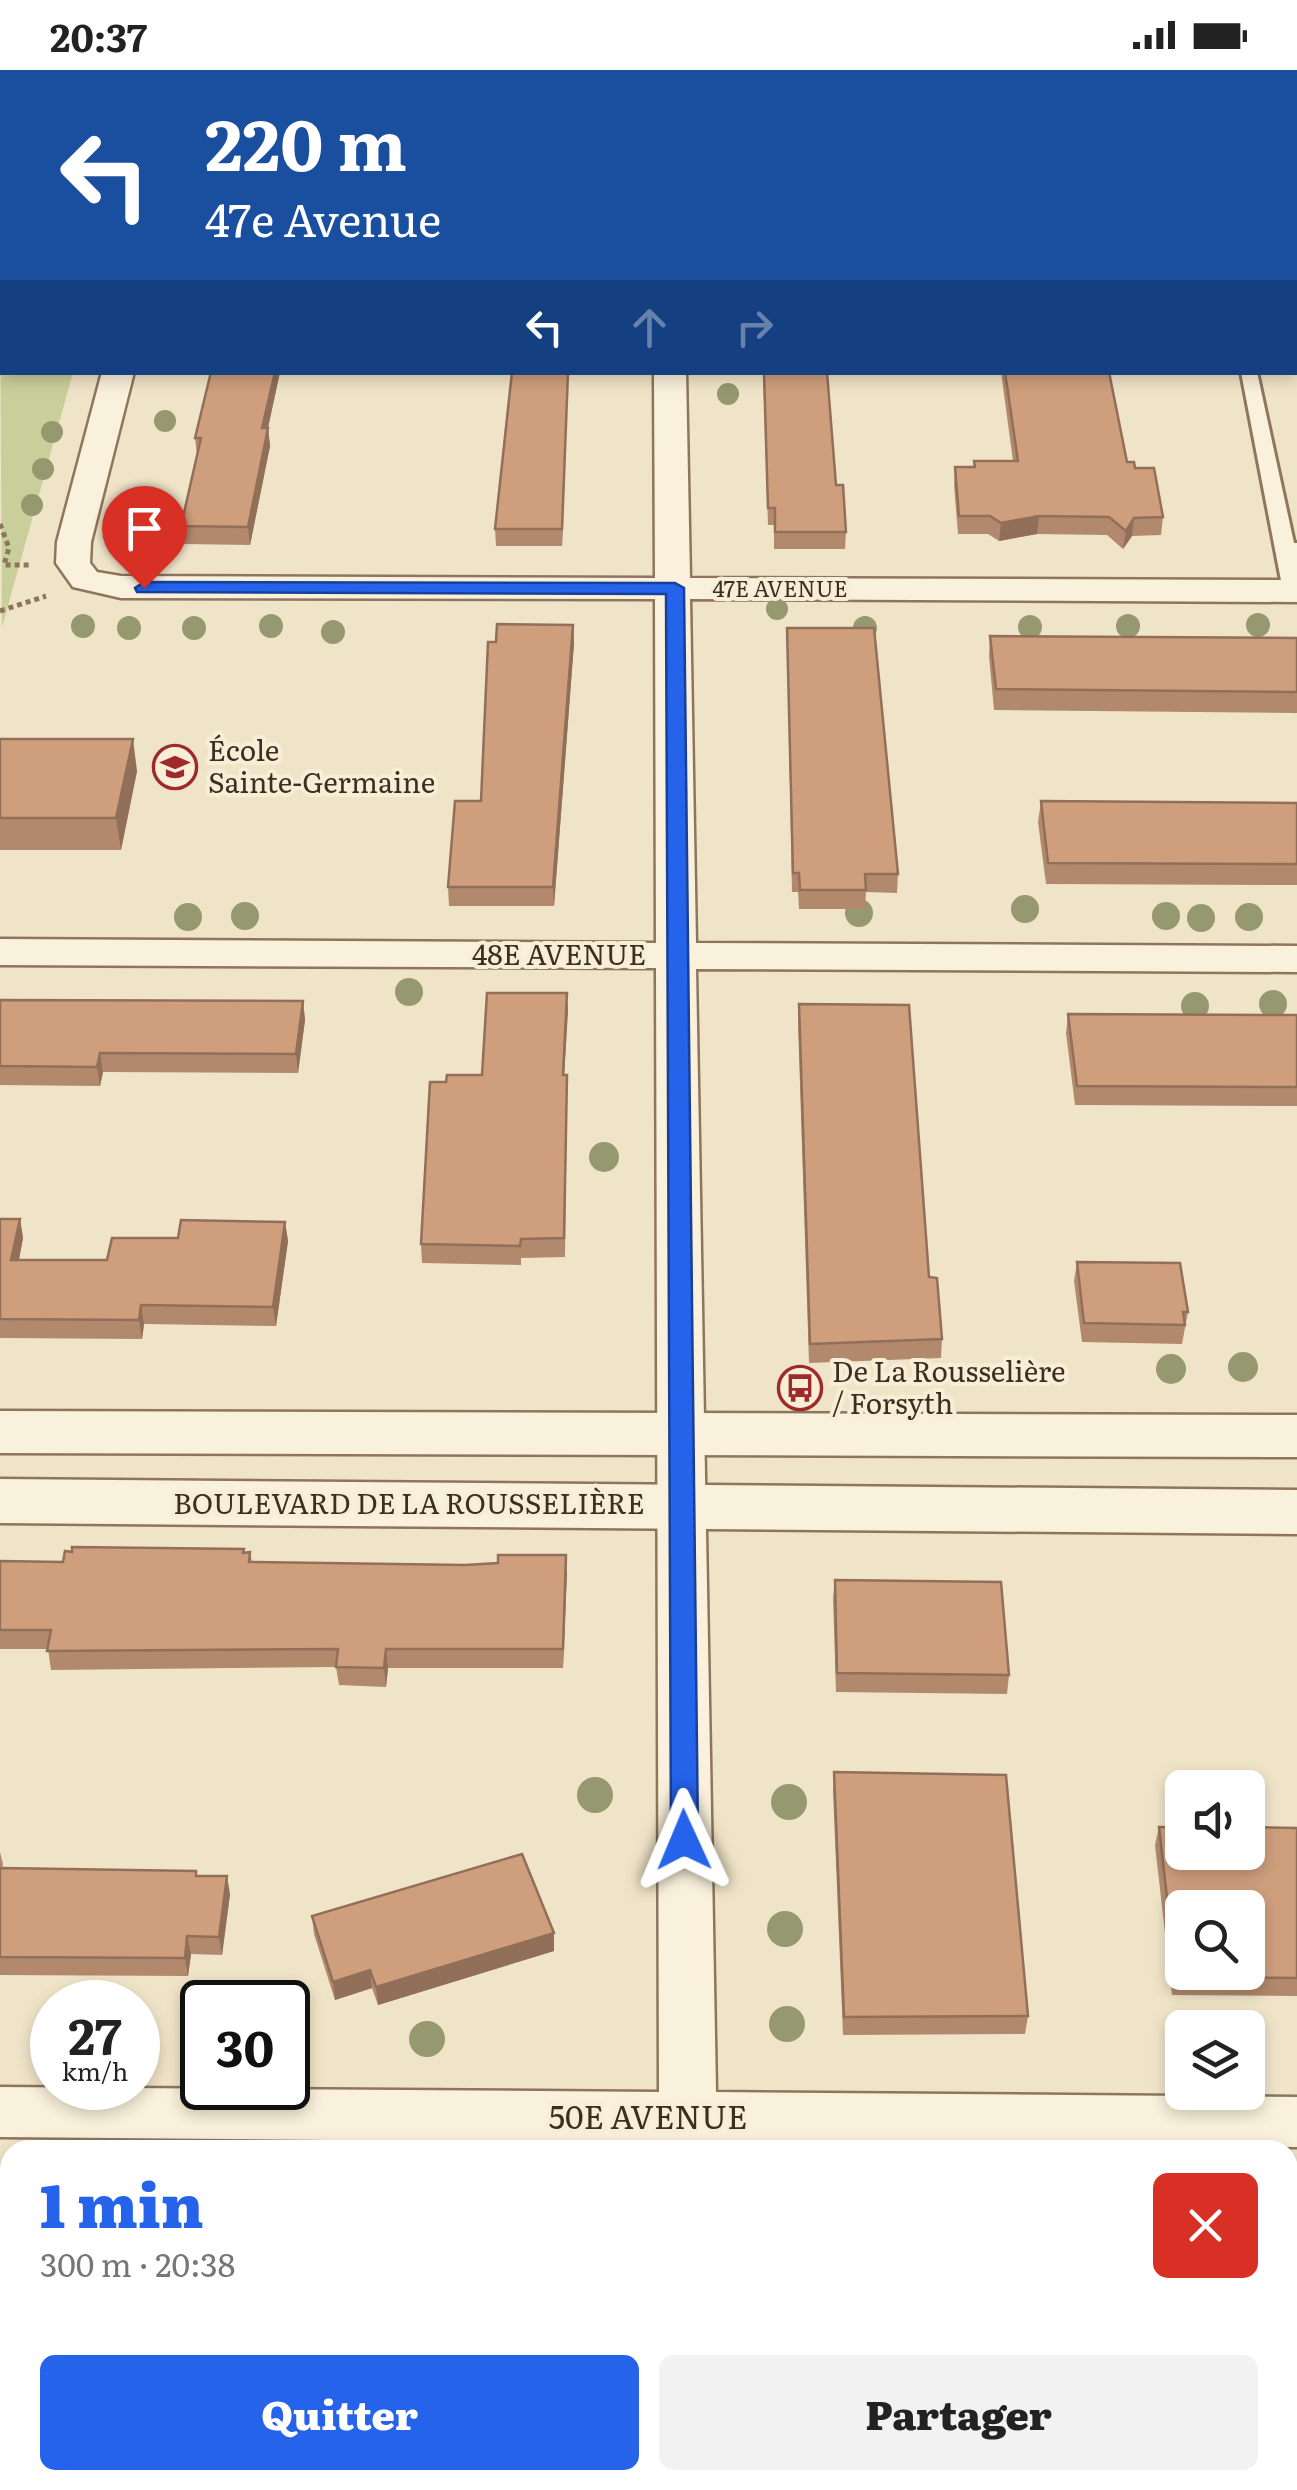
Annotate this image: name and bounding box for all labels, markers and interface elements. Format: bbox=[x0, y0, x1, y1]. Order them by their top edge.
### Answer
text: 20:37 bbox=[50, 7, 147, 64]
text: 220 m bbox=[205, 89, 407, 193]
icon: left bbox=[40, 110, 170, 240]
text: 47e Avenue bbox=[205, 184, 441, 251]
icon: left bbox=[517, 300, 572, 355]
icon: ahead bbox=[622, 300, 677, 355]
icon: right bbox=[727, 300, 782, 355]
pin bbox=[102, 486, 187, 589]
icon: arrive bbox=[117, 501, 172, 556]
street label: 47E AVENUE bbox=[712, 571, 848, 604]
place label: École Sainte-Germaine bbox=[208, 728, 435, 802]
school or university icon: École Sainte-Germaine bbox=[152, 744, 198, 790]
street label: 48E AVENUE bbox=[472, 932, 646, 974]
place label: De La Rousselière / Forsyth bbox=[832, 1349, 1065, 1423]
bus stop icon: De La Rousselière / Forsyth bbox=[777, 1365, 823, 1411]
street label: BOULEVARD DE LA ROUSSELIÈRE bbox=[173, 1481, 645, 1523]
map controls bbox=[1165, 1770, 1265, 2110]
button: sound bbox=[1165, 1770, 1265, 1870]
position arrow bbox=[632, 1788, 736, 1892]
button: search bbox=[1165, 1890, 1265, 1990]
speed limit sign: 30 bbox=[180, 1980, 310, 2110]
text: 27 bbox=[68, 1996, 122, 2070]
button: layers bbox=[1165, 2010, 1265, 2110]
text: km/h bbox=[62, 2052, 128, 2089]
street label: 50E AVENUE bbox=[549, 2091, 747, 2139]
text: 1 min bbox=[40, 2157, 204, 2246]
button: close bbox=[1153, 2173, 1258, 2278]
text: 300 m · 20:38 bbox=[40, 2239, 235, 2287]
button: Quitter bbox=[40, 2355, 639, 2470]
button: Partager bbox=[659, 2355, 1258, 2470]

